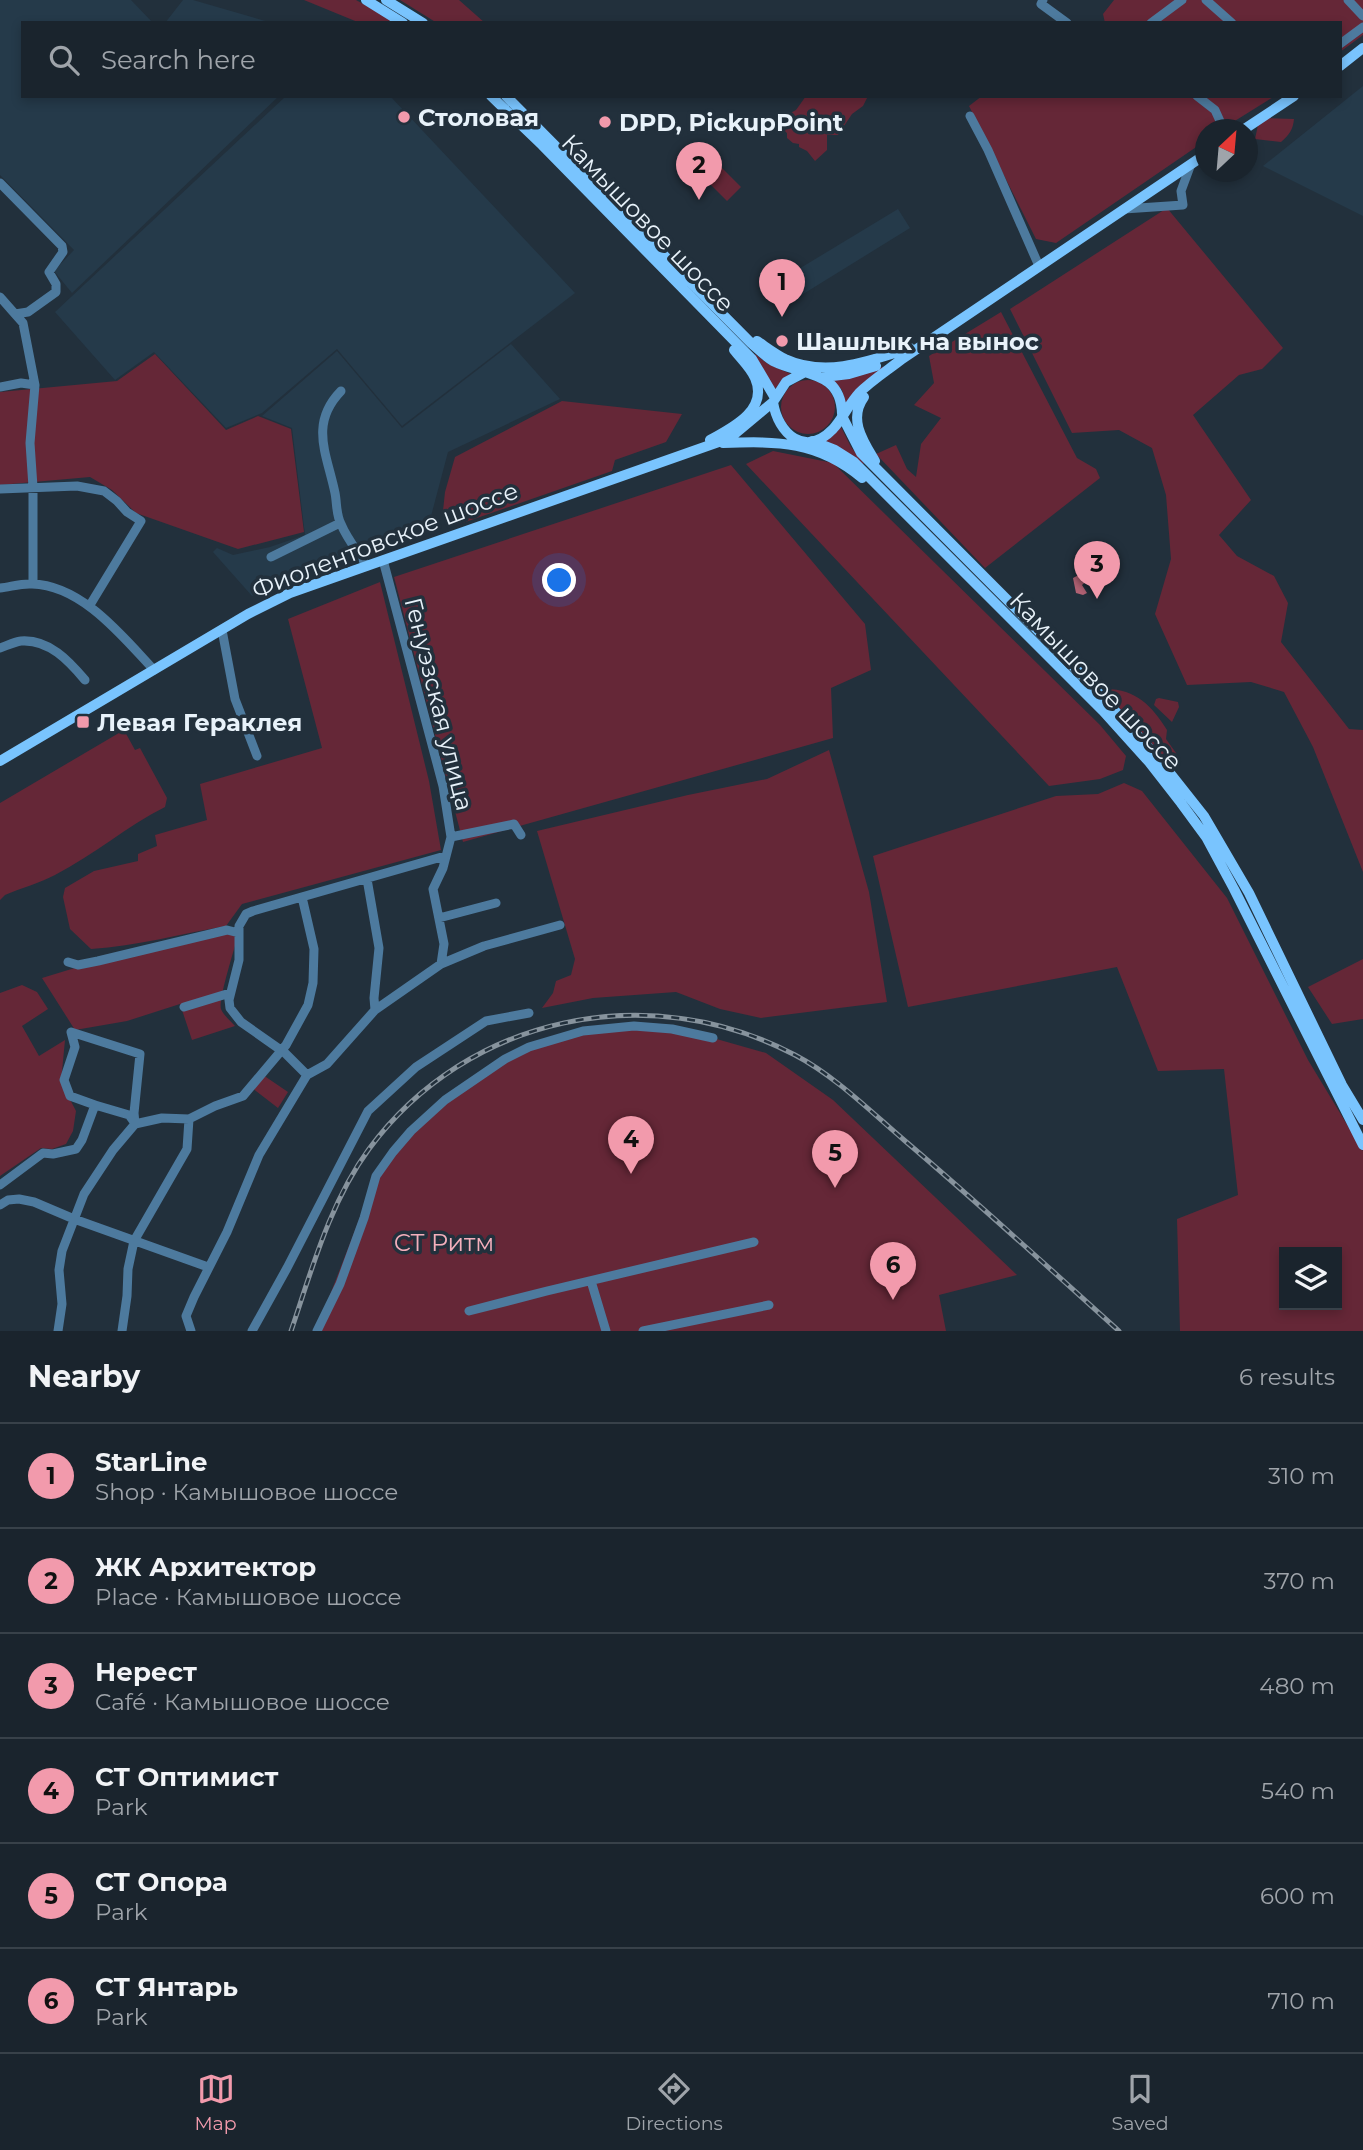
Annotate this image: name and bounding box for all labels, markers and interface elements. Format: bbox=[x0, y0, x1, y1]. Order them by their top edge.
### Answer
search box bbox=[21, 21, 1342, 98]
icon: search bbox=[45, 41, 83, 79]
text: Search here bbox=[101, 44, 256, 76]
place label: Столовая bbox=[418, 103, 539, 132]
place label: DPD, PickupPoint bbox=[619, 108, 844, 137]
marker: Столовая bbox=[396, 109, 412, 125]
marker: DPD, PickupPoint bbox=[597, 114, 613, 130]
north arrow bbox=[1195, 119, 1258, 182]
street label: Камышовое шоссе bbox=[556, 128, 740, 318]
pin: 2 bbox=[676, 142, 722, 200]
pin: 1 bbox=[759, 259, 805, 317]
place label: Шашлык на вынос bbox=[796, 327, 1039, 356]
marker: Шашлык на вынос bbox=[774, 333, 790, 349]
street label: Фиолентовское шоссе bbox=[248, 476, 522, 604]
pin: 3 bbox=[1074, 541, 1120, 599]
your location bbox=[542, 563, 576, 597]
street label: Камышовое шоссе bbox=[1004, 586, 1188, 776]
street label: Генуэзская улица bbox=[398, 594, 480, 814]
place label: Левая Гераклея bbox=[97, 708, 302, 737]
marker: Левая Гераклея bbox=[75, 714, 91, 730]
pin: 4 bbox=[608, 1116, 654, 1174]
pin: 5 bbox=[812, 1130, 858, 1188]
park label: СТ Ритм bbox=[394, 1228, 494, 1257]
pin: 6 bbox=[870, 1242, 916, 1300]
map controls bbox=[1279, 1247, 1342, 1310]
button: layers bbox=[1279, 1247, 1342, 1310]
text: Nearby bbox=[28, 1358, 140, 1395]
text: 6 results bbox=[1239, 1363, 1335, 1391]
text: StarLine bbox=[95, 1446, 208, 1478]
text: 1 bbox=[46, 1462, 56, 1490]
text: 310 m bbox=[1268, 1462, 1335, 1490]
text: Shop · Камышовое шоссе bbox=[95, 1478, 398, 1506]
text: ЖК Архитектор bbox=[95, 1551, 316, 1583]
text: 2 bbox=[44, 1567, 58, 1595]
text: 370 m bbox=[1264, 1567, 1335, 1595]
text: Place · Камышовое шоссе bbox=[95, 1583, 402, 1611]
text: Нерест bbox=[95, 1656, 197, 1688]
text: 3 bbox=[44, 1672, 58, 1700]
text: 480 m bbox=[1259, 1672, 1335, 1700]
text: Café · Камышовое шоссе bbox=[95, 1688, 390, 1716]
text: СТ Оптимист bbox=[95, 1761, 278, 1793]
text: 4 bbox=[43, 1777, 59, 1805]
text: 540 m bbox=[1261, 1777, 1335, 1805]
text: Park bbox=[95, 1793, 148, 1821]
text: СТ Опора bbox=[95, 1866, 228, 1898]
text: 5 bbox=[44, 1882, 58, 1910]
text: 600 m bbox=[1260, 1882, 1335, 1910]
text: Park bbox=[95, 1898, 148, 1926]
text: СТ Янтарь bbox=[95, 1971, 238, 2003]
text: 6 bbox=[44, 1987, 58, 2015]
text: 710 m bbox=[1267, 1987, 1335, 2015]
text: Park bbox=[95, 2003, 148, 2031]
tab: Map bbox=[194, 2070, 237, 2135]
tab: Directions bbox=[625, 2070, 723, 2135]
tab: Saved bbox=[1112, 2070, 1169, 2135]

